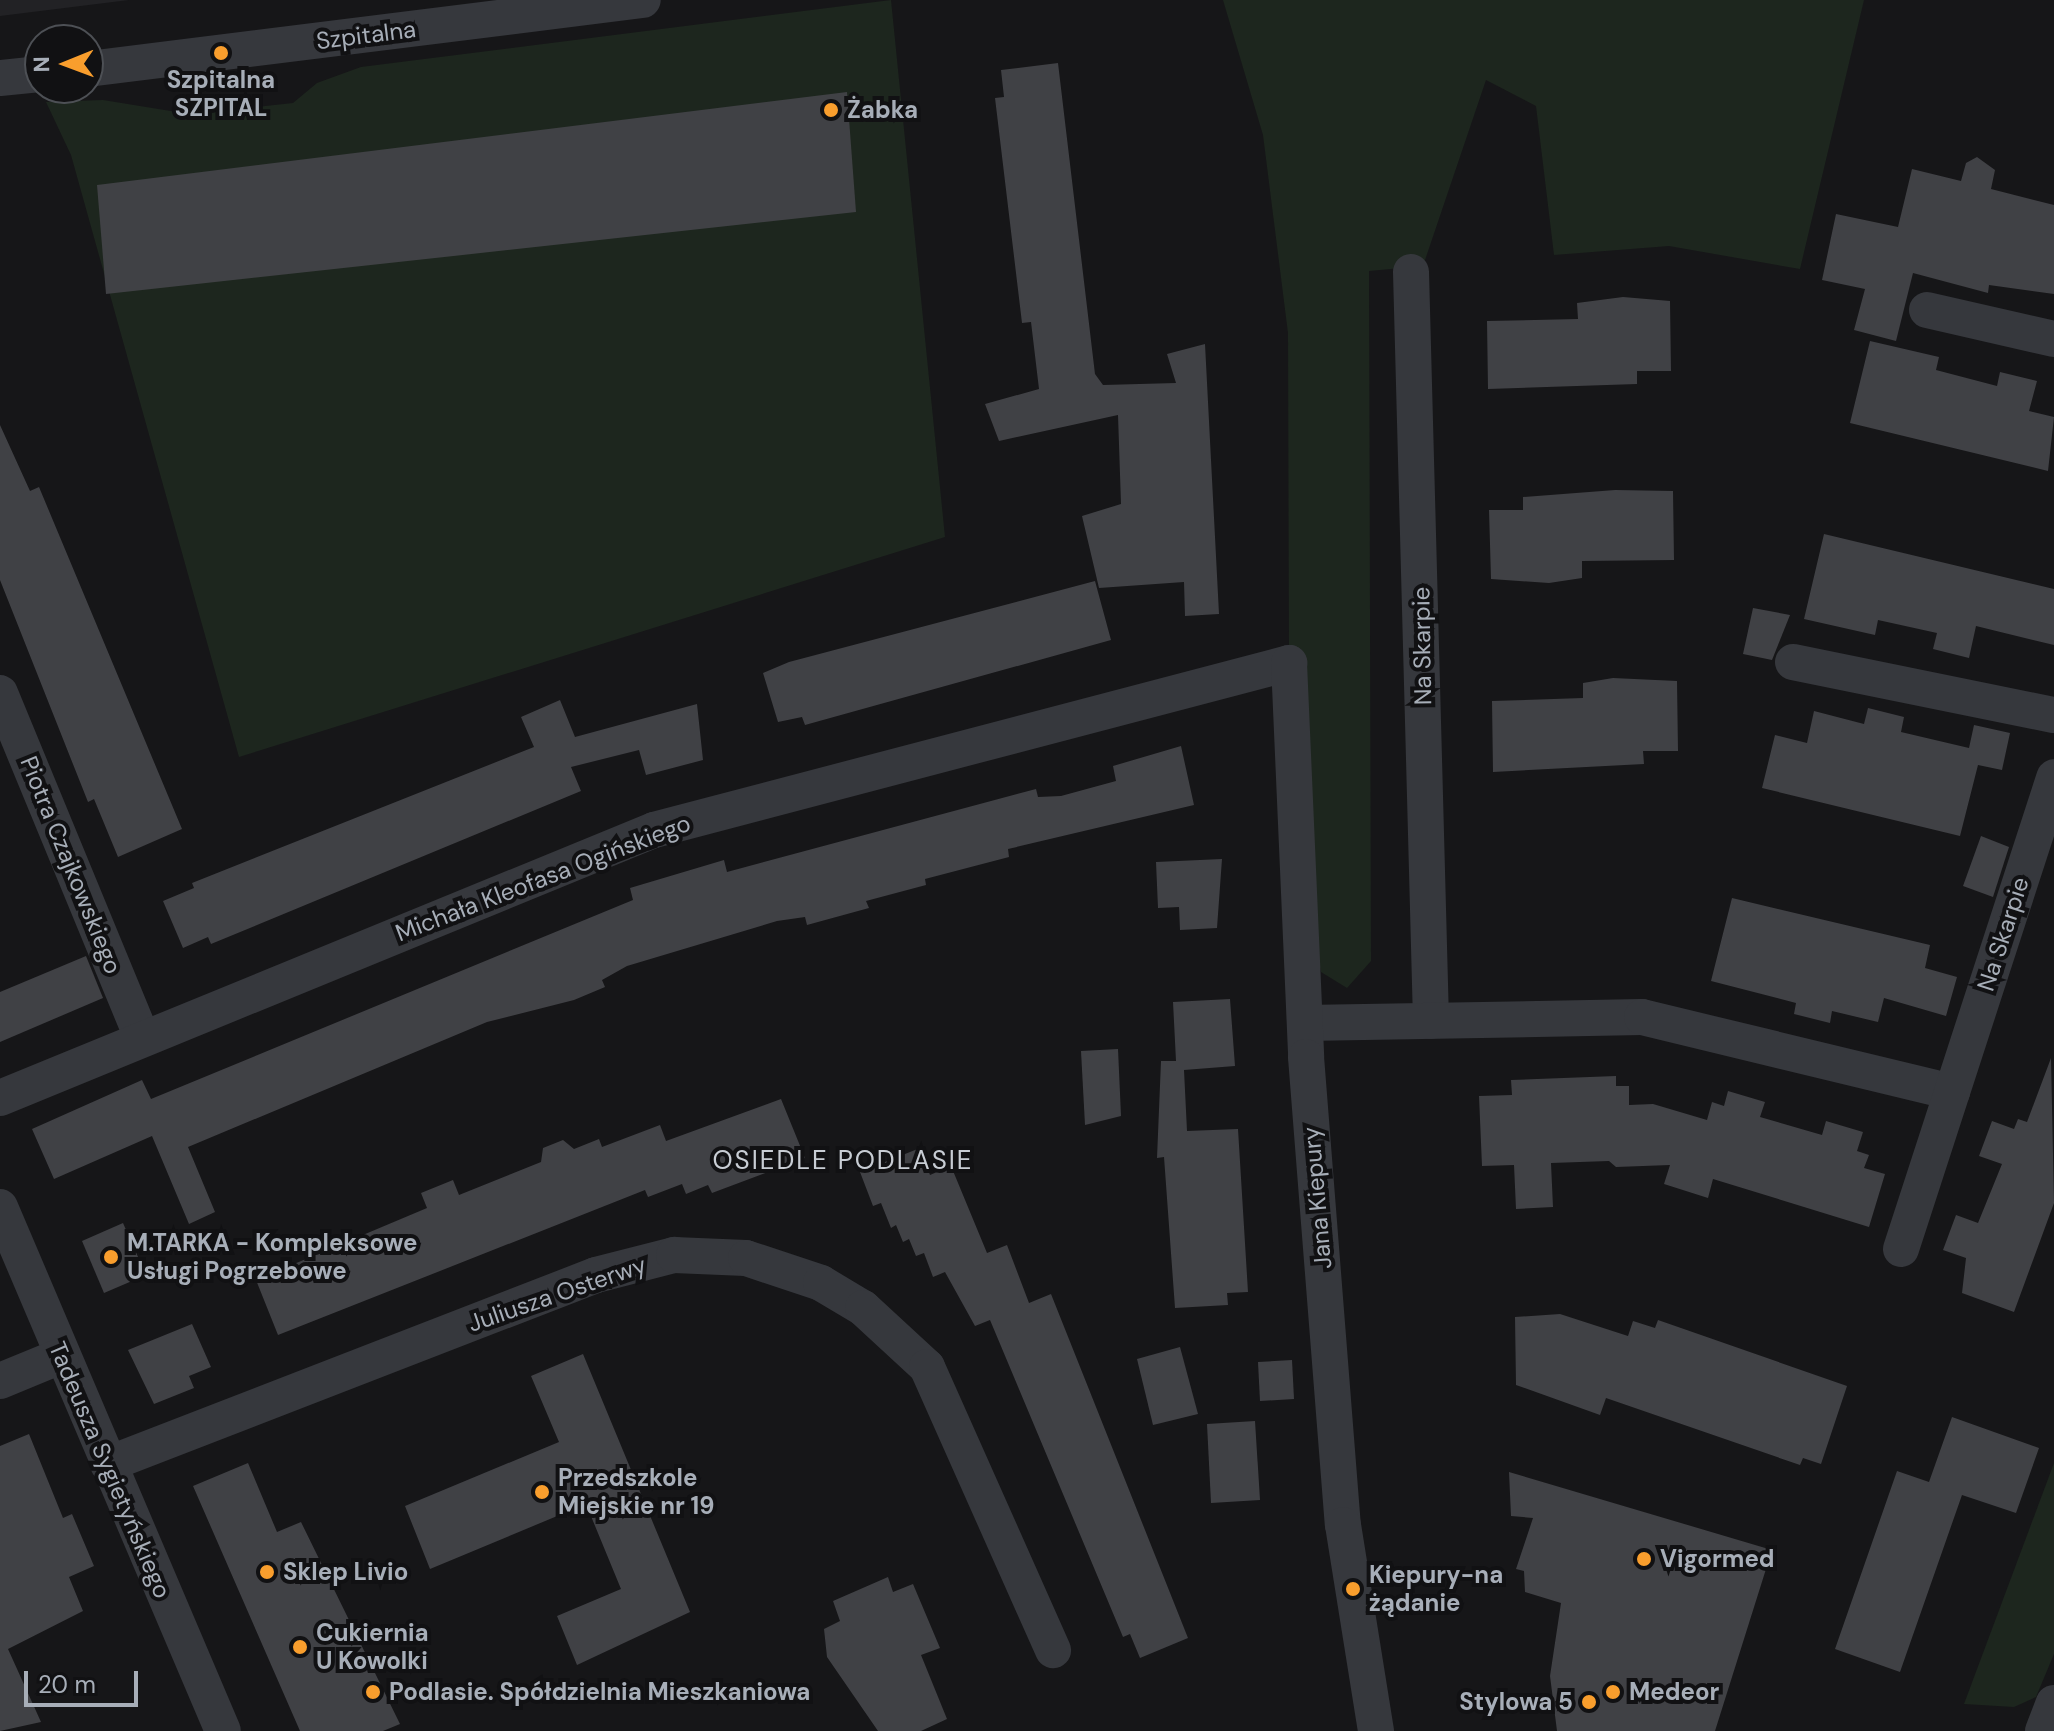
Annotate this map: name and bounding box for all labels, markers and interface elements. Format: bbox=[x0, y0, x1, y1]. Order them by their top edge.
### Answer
street label: Szpitalna bbox=[314, 15, 418, 55]
north arrow bbox=[24, 24, 104, 104]
marker: Szpitalna SZPITAL bbox=[212, 44, 230, 62]
text: N bbox=[27, 56, 56, 73]
place label: Szpitalna SZPITAL bbox=[167, 66, 275, 122]
place label: Żabka bbox=[847, 96, 918, 124]
marker: Żabka bbox=[822, 101, 840, 119]
street label: Na Skarpie bbox=[1407, 587, 1437, 705]
street label: Piotra Czajkowskiego bbox=[14, 752, 128, 978]
street label: Michała Kleofasa Ogińskiego bbox=[391, 808, 695, 948]
street label: Na Skarpie bbox=[1971, 873, 2035, 995]
street label: Jana Kiepury bbox=[1296, 1126, 1338, 1270]
district label: OSIEDLE PODLASIE bbox=[712, 1145, 974, 1177]
place label: M.TARKA - Kompleksowe Usługi Pogrzebowe bbox=[127, 1229, 417, 1285]
marker: M.TARKA - Kompleksowe Usługi Pogrzebowe bbox=[102, 1248, 120, 1266]
street label: Juliusza Osterwy bbox=[464, 1250, 650, 1338]
street label: Tadeusza Sygietyńskiego bbox=[43, 1337, 177, 1603]
place label: Przedszkole Miejskie nr 19 bbox=[558, 1464, 714, 1520]
marker: Przedszkole Miejskie nr 19 bbox=[533, 1483, 551, 1501]
place label: Vigormed bbox=[1660, 1545, 1775, 1573]
marker: Vigormed bbox=[1635, 1550, 1653, 1568]
place label: Sklep Livio bbox=[283, 1558, 408, 1586]
place label: Kiepury-na żądanie bbox=[1369, 1561, 1503, 1617]
marker: Sklep Livio bbox=[258, 1563, 276, 1581]
marker: Kiepury-na żądanie bbox=[1344, 1580, 1362, 1598]
place label: Cukiernia U Kowolki bbox=[316, 1619, 429, 1675]
marker: Cukiernia U Kowolki bbox=[291, 1638, 309, 1656]
scale bar bbox=[28, 1655, 142, 1705]
text: 20 m bbox=[38, 1669, 96, 1700]
place label: Podlasie. Spółdzielnia Mieszkaniowa bbox=[389, 1678, 810, 1706]
place label: Medeor bbox=[1629, 1678, 1719, 1706]
marker: Podlasie. Spółdzielnia Mieszkaniowa bbox=[364, 1683, 382, 1701]
marker: Medeor bbox=[1604, 1683, 1622, 1701]
place label: Stylowa 5 bbox=[1459, 1688, 1573, 1716]
marker: Stylowa 5 bbox=[1580, 1693, 1598, 1711]

